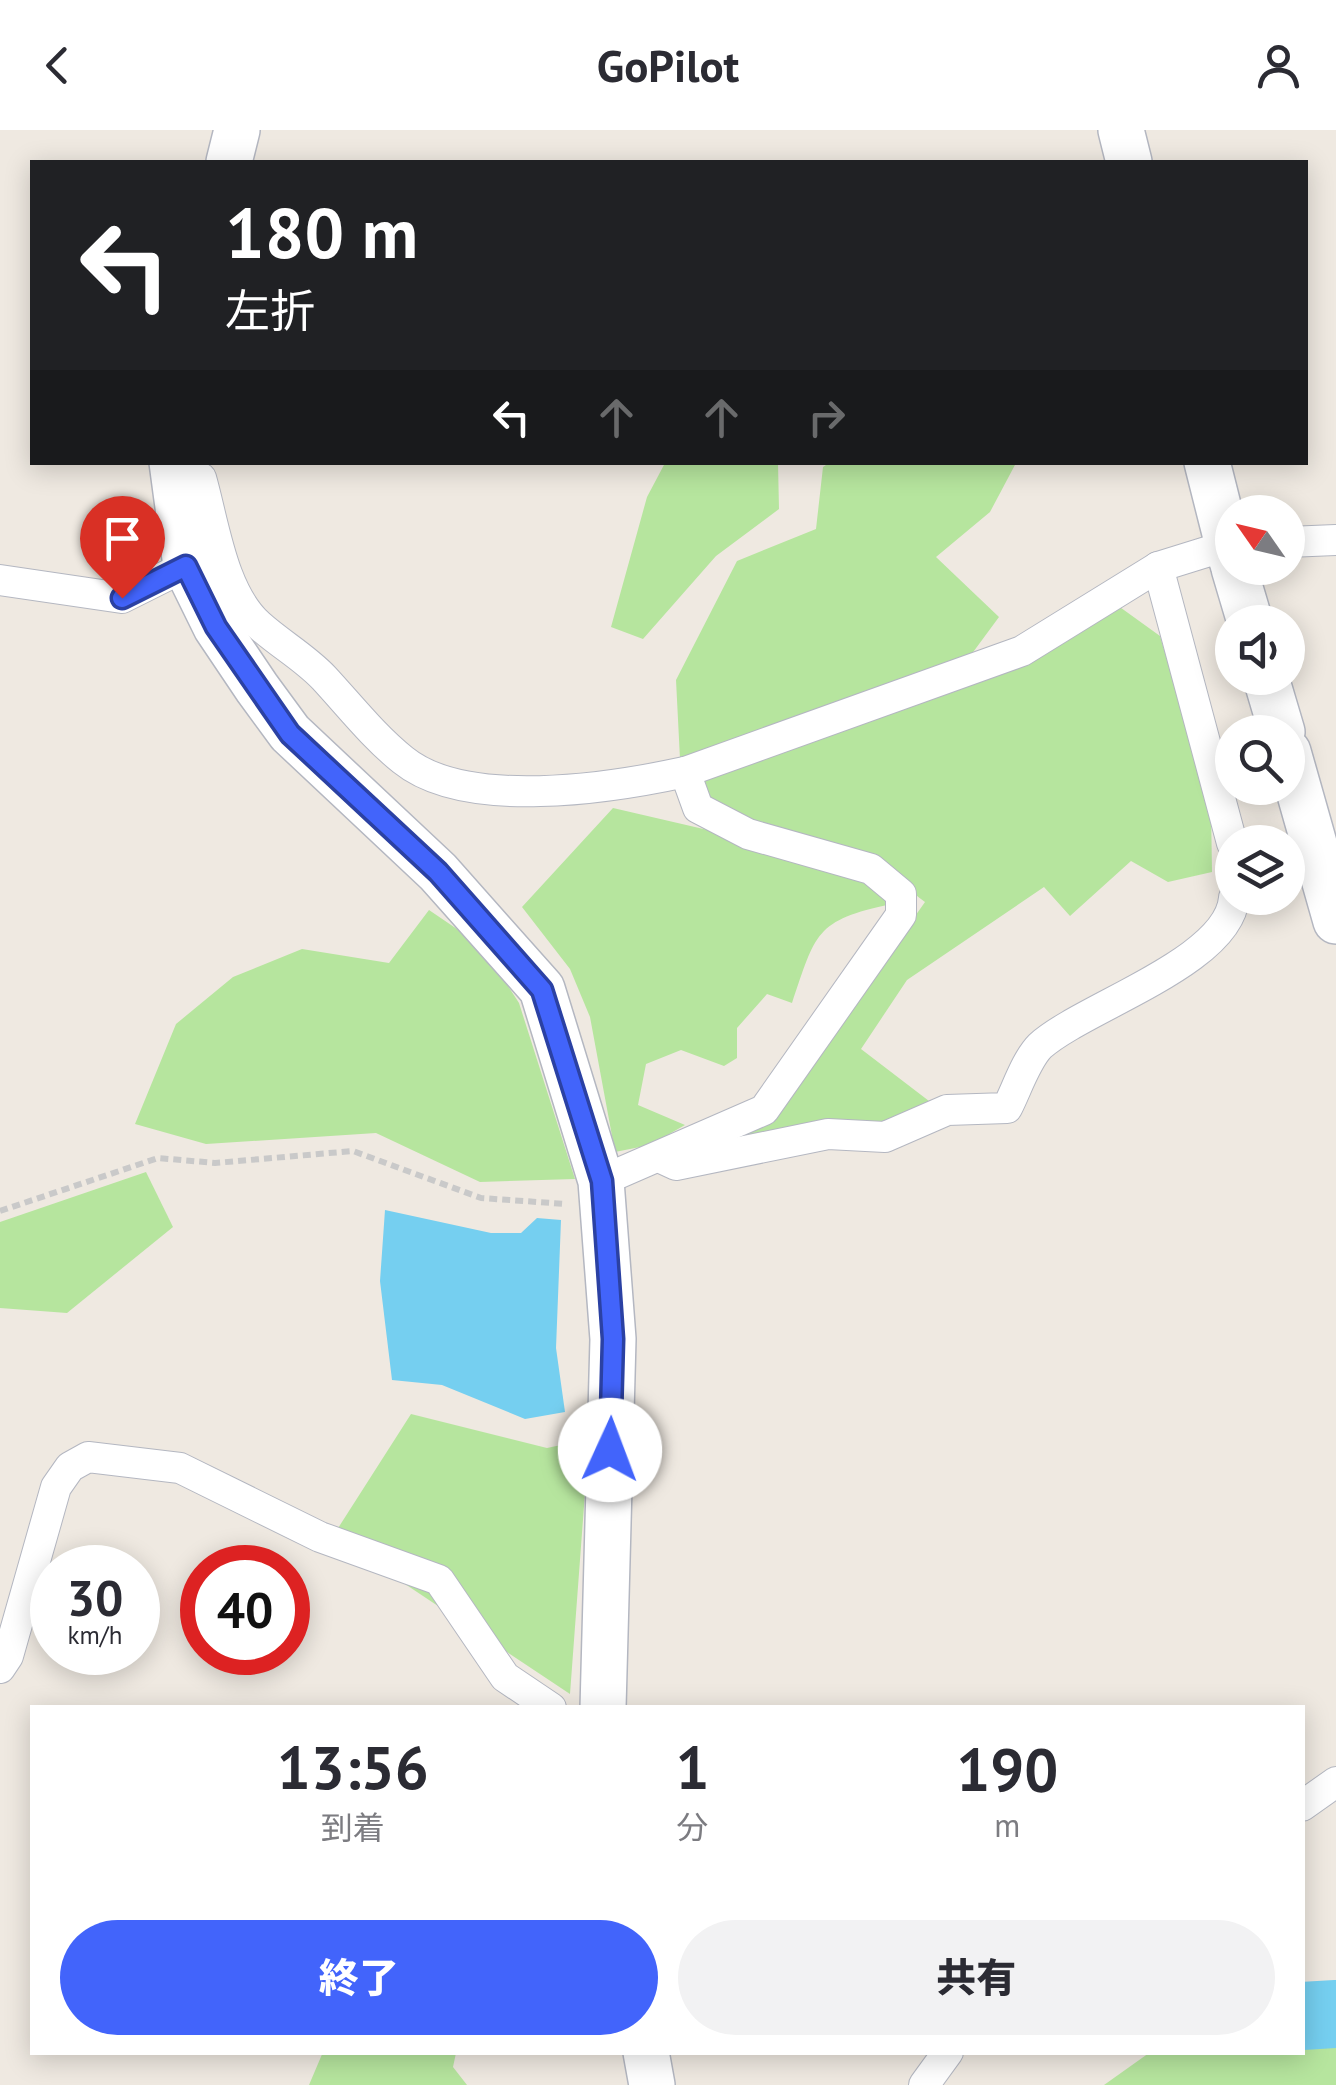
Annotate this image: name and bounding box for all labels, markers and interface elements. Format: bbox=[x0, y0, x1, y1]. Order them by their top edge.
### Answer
text: GoPilot bbox=[597, 36, 739, 94]
icon: back bbox=[30, 38, 85, 93]
icon: person bbox=[1251, 38, 1306, 93]
text: 180 m bbox=[225, 187, 418, 277]
icon: left bbox=[60, 200, 190, 330]
text: 左折 bbox=[225, 281, 315, 339]
icon: left bbox=[484, 390, 539, 445]
icon: ahead bbox=[589, 390, 644, 445]
icon: ahead bbox=[694, 390, 749, 445]
icon: right bbox=[799, 390, 854, 445]
north arrow bbox=[1215, 495, 1305, 585]
map controls bbox=[1215, 495, 1305, 915]
pin bbox=[80, 496, 165, 599]
icon: arrive bbox=[95, 511, 150, 566]
button: sound bbox=[1215, 605, 1305, 695]
button: search bbox=[1215, 715, 1305, 805]
button: layers bbox=[1215, 825, 1305, 915]
position arrow bbox=[558, 1398, 662, 1502]
speed limit sign: 40 bbox=[180, 1545, 310, 1675]
text: 30 bbox=[67, 1565, 123, 1630]
text: km/h bbox=[68, 1619, 122, 1651]
text: 13:56 bbox=[277, 1728, 429, 1806]
text: 1 bbox=[676, 1728, 710, 1806]
text: 190 bbox=[956, 1730, 1058, 1808]
text: m bbox=[994, 1804, 1020, 1846]
text: 到着 bbox=[321, 1806, 385, 1848]
text: 分 bbox=[677, 1806, 709, 1848]
button: 終了 bbox=[60, 1920, 658, 2035]
button: 共有 bbox=[678, 1920, 1275, 2035]

